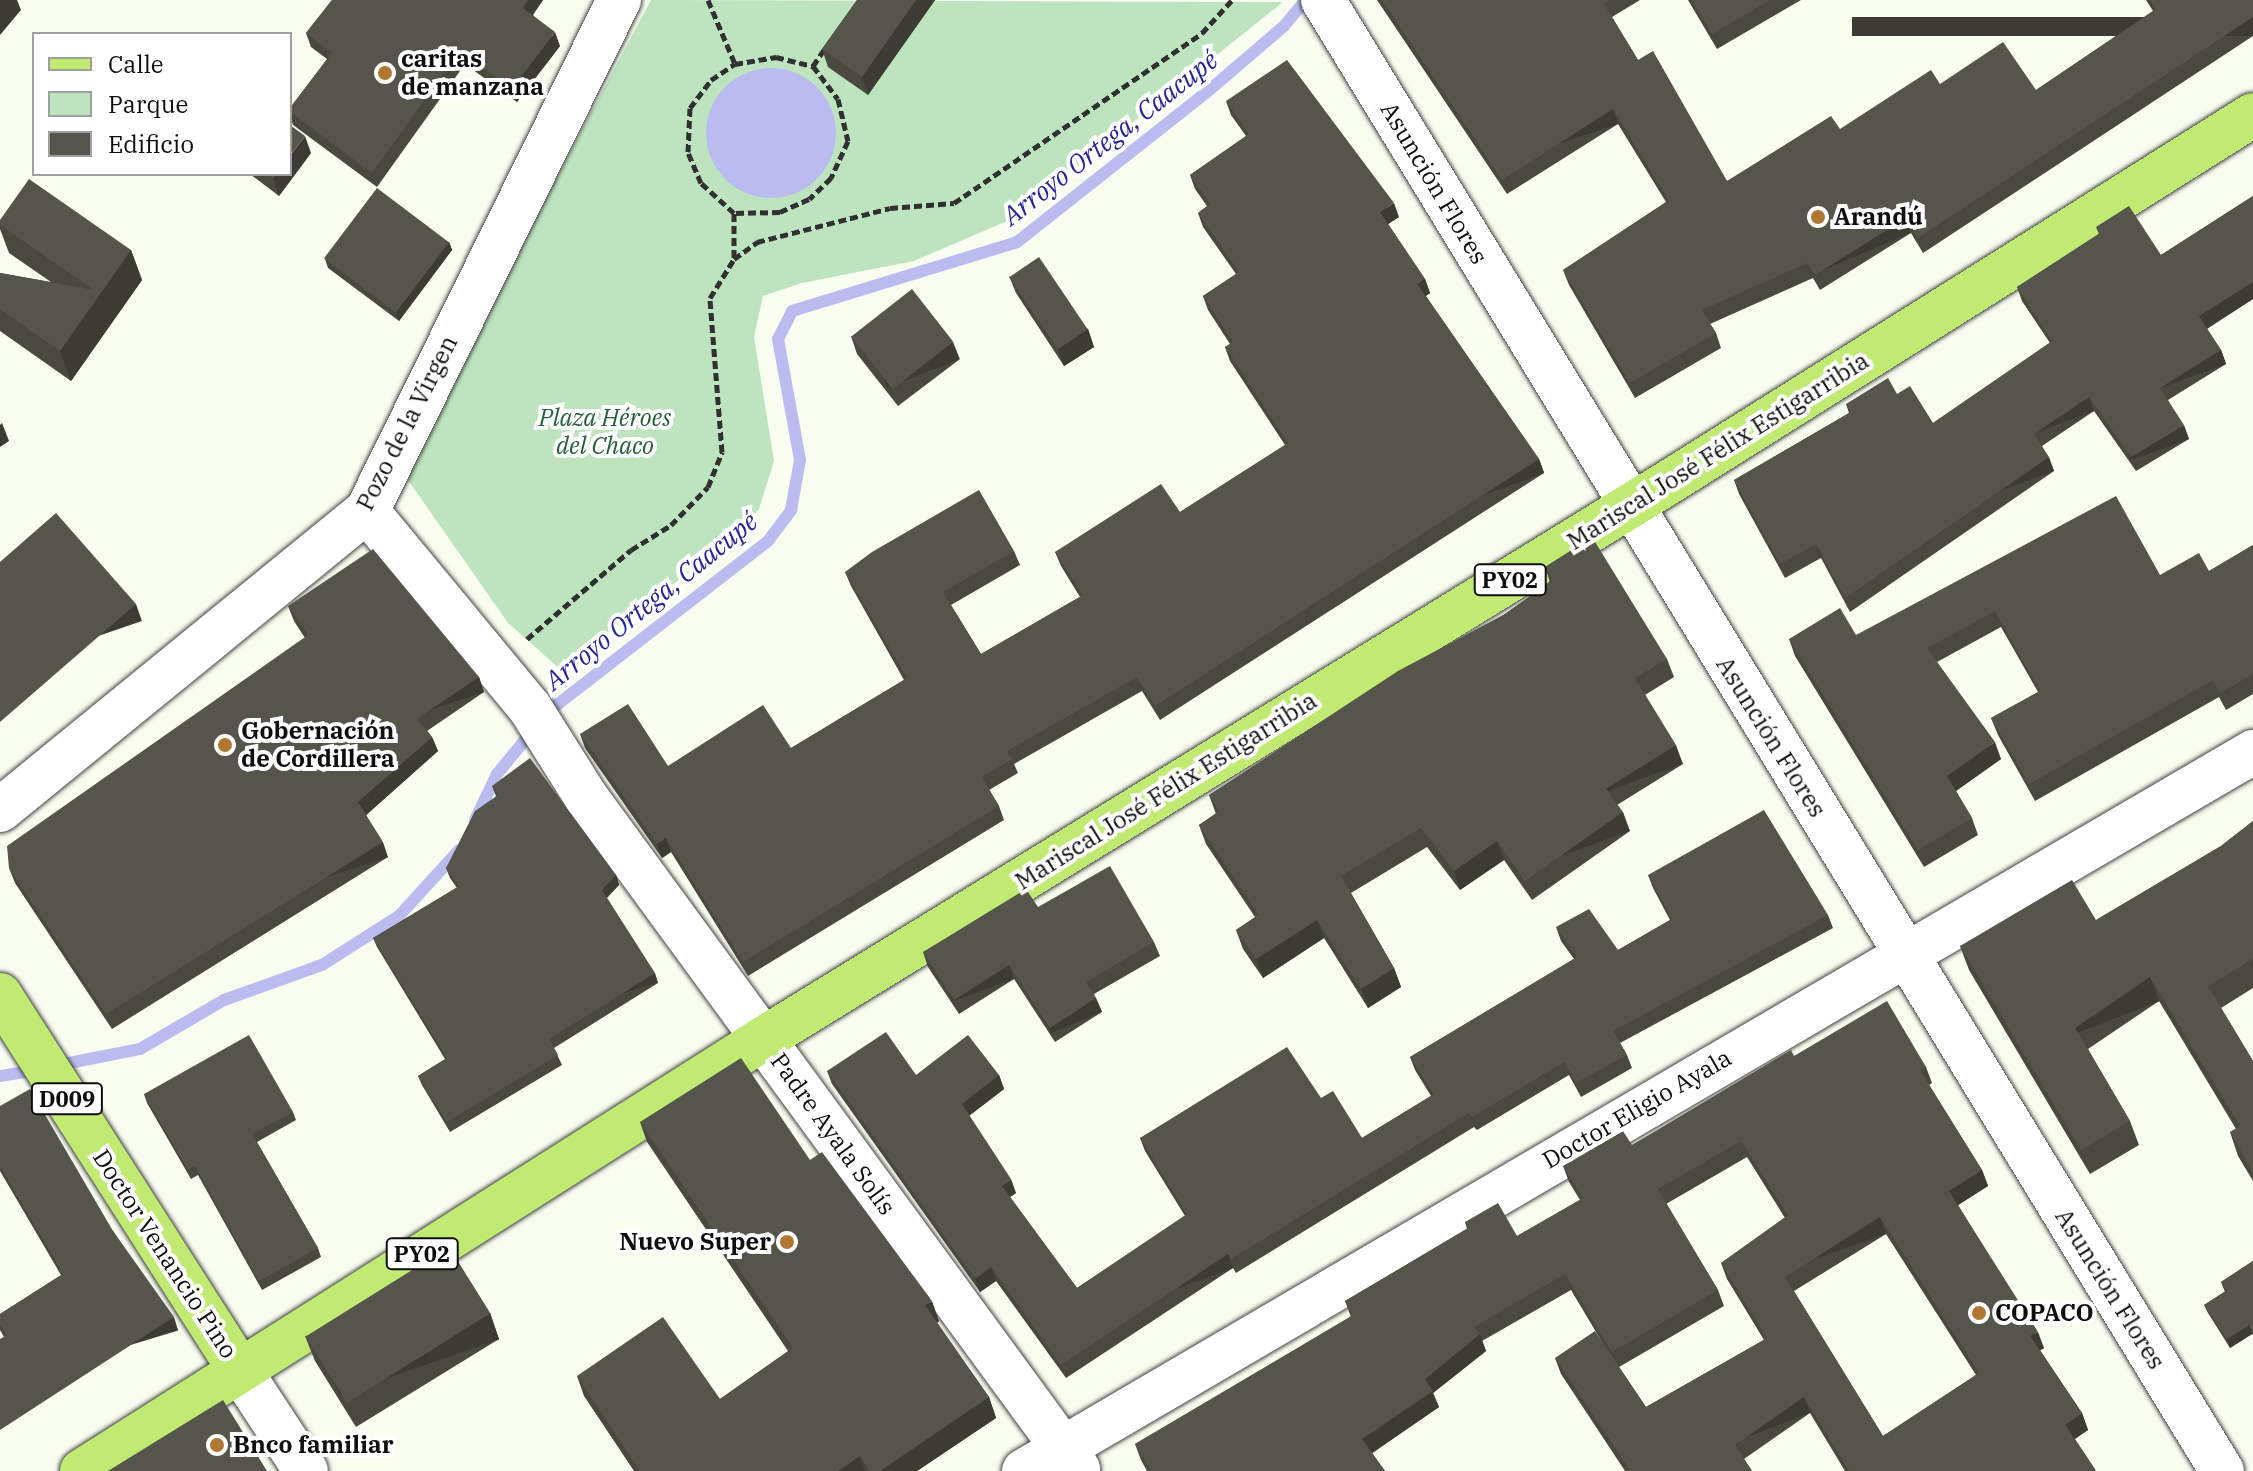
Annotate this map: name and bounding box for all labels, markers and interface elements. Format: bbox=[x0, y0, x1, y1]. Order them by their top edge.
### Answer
legend bbox=[32, 32, 292, 176]
water label: Arroyo Ortega, Caacupé bbox=[996, 44, 1224, 232]
place label: caritas de manzana bbox=[401, 45, 544, 101]
text: Calle bbox=[108, 48, 164, 80]
marker: caritas de manzana bbox=[376, 64, 394, 82]
text: Parque bbox=[108, 88, 188, 120]
street label: Asunción Flores bbox=[1374, 97, 1494, 269]
text: Edificio bbox=[108, 128, 194, 160]
place label: Arandú bbox=[1834, 203, 1923, 231]
marker: Arandú bbox=[1809, 208, 1827, 226]
street label: Pozo de la Virgen bbox=[350, 331, 464, 515]
street label: Mariscal José Félix Estigarribia bbox=[1562, 346, 1874, 556]
park label: Plaza Héroes del Chaco bbox=[539, 404, 671, 460]
water label: Arroyo Ortega, Caacupé bbox=[538, 506, 764, 696]
road number: PY02 bbox=[1472, 562, 1548, 598]
street label: Asunción Flores bbox=[1710, 651, 1832, 823]
street label: Mariscal José Félix Estigarribia bbox=[1010, 686, 1322, 896]
place label: Gobernación de Cordillera bbox=[241, 717, 395, 773]
marker: Gobernación de Cordillera bbox=[216, 736, 234, 754]
street label: Doctor Eligio Ayala bbox=[1537, 1043, 1737, 1175]
street label: Padre Ayala Solís bbox=[765, 1047, 901, 1221]
road number: D009 bbox=[29, 1081, 105, 1117]
street label: Doctor Venancio Pino bbox=[87, 1144, 243, 1364]
street label: Asunción Flores bbox=[2049, 1203, 2171, 1375]
place label: Nuevo Super bbox=[619, 1228, 771, 1256]
marker: Nuevo Super bbox=[778, 1233, 796, 1251]
road number: PY02 bbox=[384, 1236, 460, 1272]
place label: COPACO bbox=[1995, 1299, 2094, 1327]
marker: COPACO bbox=[1970, 1304, 1988, 1322]
place label: Bnco familiar bbox=[233, 1431, 394, 1459]
marker: Bnco familiar bbox=[208, 1436, 226, 1454]

